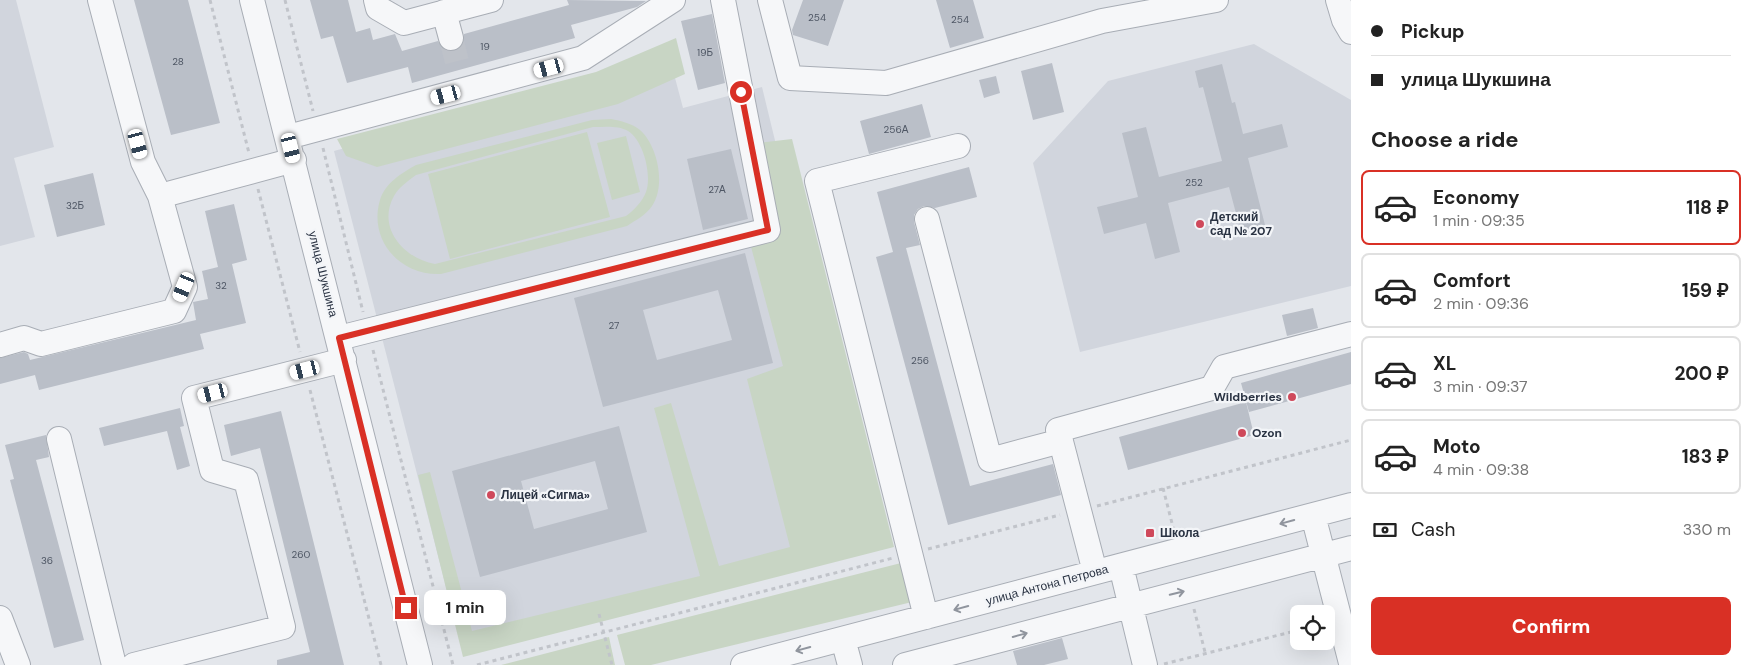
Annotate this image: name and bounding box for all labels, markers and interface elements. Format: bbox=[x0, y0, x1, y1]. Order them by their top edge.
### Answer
house number: 254 bbox=[808, 11, 826, 24]
house number: 254 bbox=[951, 13, 969, 26]
text: Pickup bbox=[1401, 19, 1465, 44]
house number: 19 bbox=[480, 40, 490, 53]
house number: 19Б bbox=[697, 46, 713, 59]
house number: 28 bbox=[172, 55, 184, 68]
car bbox=[532, 57, 565, 79]
text: улица Шукшина bbox=[1401, 67, 1551, 92]
route start bbox=[730, 81, 752, 103]
car bbox=[429, 84, 462, 106]
house number: 256А bbox=[884, 123, 909, 136]
text: Choose a ride bbox=[1371, 125, 1519, 154]
car bbox=[126, 128, 149, 160]
car bbox=[280, 132, 301, 164]
house number: 252 bbox=[1185, 176, 1203, 189]
house number: 27А bbox=[708, 183, 726, 196]
icon: car bbox=[1373, 185, 1418, 230]
text: Economy bbox=[1433, 185, 1520, 210]
text: 118 ₽ bbox=[1686, 195, 1729, 220]
house number: 32Б bbox=[66, 199, 85, 212]
place label: Детский сад № 207 bbox=[1210, 209, 1272, 239]
text: 1 min · 09:35 bbox=[1433, 210, 1525, 231]
marker: Детский сад № 207 bbox=[1194, 218, 1206, 230]
street label: улица Шукшина bbox=[305, 229, 341, 319]
icon: car bbox=[1373, 268, 1418, 313]
text: Comfort bbox=[1433, 268, 1511, 293]
car bbox=[171, 270, 196, 304]
text: 159 ₽ bbox=[1682, 278, 1729, 303]
house number: 32 bbox=[215, 279, 227, 292]
text: 2 min · 09:36 bbox=[1433, 293, 1529, 314]
house number: 27 bbox=[609, 319, 619, 332]
icon: car bbox=[1373, 351, 1418, 396]
text: XL bbox=[1433, 351, 1456, 376]
house number: 256 bbox=[911, 354, 929, 367]
car bbox=[288, 359, 321, 381]
text: 200 ₽ bbox=[1674, 361, 1729, 386]
text: 3 min · 09:37 bbox=[1433, 376, 1528, 397]
car bbox=[196, 382, 229, 404]
place label: Wildberries bbox=[1214, 389, 1282, 405]
marker: Wildberries bbox=[1286, 391, 1298, 403]
place label: Ozon bbox=[1252, 425, 1282, 441]
marker: Ozon bbox=[1236, 427, 1248, 439]
icon: car bbox=[1373, 434, 1418, 479]
text: Moto bbox=[1433, 434, 1481, 459]
text: 183 ₽ bbox=[1682, 444, 1729, 469]
text: 4 min · 09:38 bbox=[1433, 459, 1529, 480]
place label: Лицей «Сигма» bbox=[501, 487, 590, 503]
marker: Лицей «Сигма» bbox=[485, 489, 497, 501]
icon: cash bbox=[1371, 516, 1399, 544]
one-way arrow bbox=[1279, 517, 1295, 527]
text: Cash bbox=[1411, 517, 1455, 542]
text: 330 m bbox=[1683, 519, 1731, 540]
place label: Школа bbox=[1160, 525, 1200, 541]
marker: Школа bbox=[1144, 527, 1156, 539]
house number: 260 bbox=[292, 548, 311, 561]
house number: 36 bbox=[41, 554, 53, 567]
street label: улица Антона Петрова bbox=[984, 561, 1110, 609]
one-way arrow bbox=[1168, 588, 1184, 597]
callout: 1 min bbox=[424, 590, 506, 626]
route end bbox=[395, 597, 417, 619]
text: 1 min bbox=[446, 597, 484, 618]
button: Confirm bbox=[1371, 597, 1731, 655]
one-way arrow bbox=[953, 603, 969, 613]
map controls bbox=[1290, 605, 1335, 650]
button: locate bbox=[1290, 605, 1335, 650]
one-way arrow bbox=[1011, 630, 1027, 639]
one-way arrow bbox=[796, 645, 812, 654]

